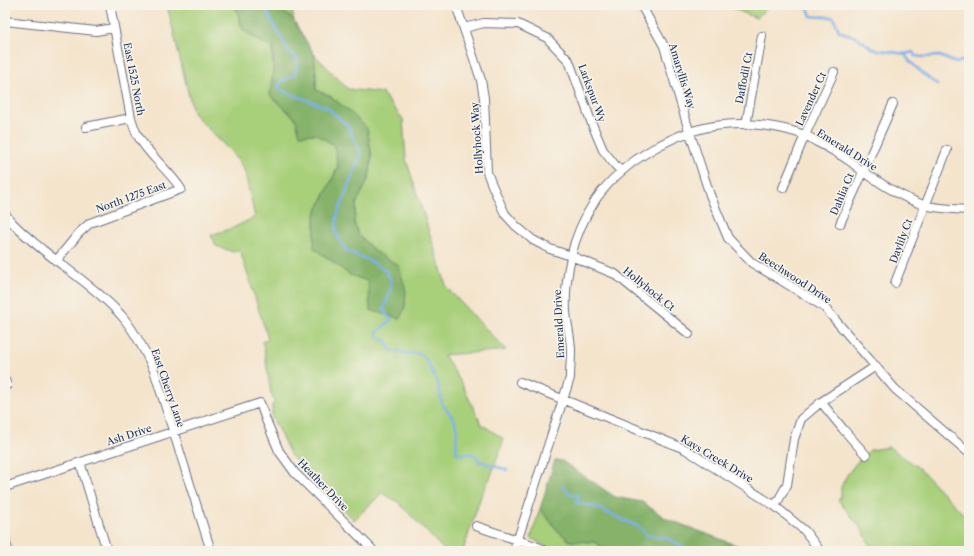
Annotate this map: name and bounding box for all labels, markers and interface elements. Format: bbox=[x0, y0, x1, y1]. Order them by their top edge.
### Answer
street label: East 1525 North bbox=[121, 41, 148, 117]
street label: Amaryllis Way bbox=[666, 41, 698, 111]
street label: Daffodil Ct bbox=[733, 51, 755, 105]
street label: Larkspur Wy bbox=[575, 62, 609, 124]
street label: Lavender Ct bbox=[793, 69, 829, 128]
street label: Hollyhock Way bbox=[468, 101, 486, 174]
street label: Emerald Drive bbox=[814, 126, 880, 174]
street label: Dahlia Ct bbox=[827, 170, 857, 217]
street label: North 1275 East bbox=[94, 178, 168, 216]
street label: Daylily Ct bbox=[887, 216, 916, 265]
street label: Beechwood Drive bbox=[756, 250, 834, 307]
street label: Hollyhock Ct bbox=[620, 264, 678, 314]
street label: Emerald Drive bbox=[551, 289, 567, 359]
street label: East Cherry Lane bbox=[148, 347, 188, 429]
street label: Ash Drive bbox=[104, 421, 154, 449]
street label: Kays Creek Drive bbox=[678, 432, 756, 486]
street label: Heather Drive bbox=[295, 456, 351, 514]

